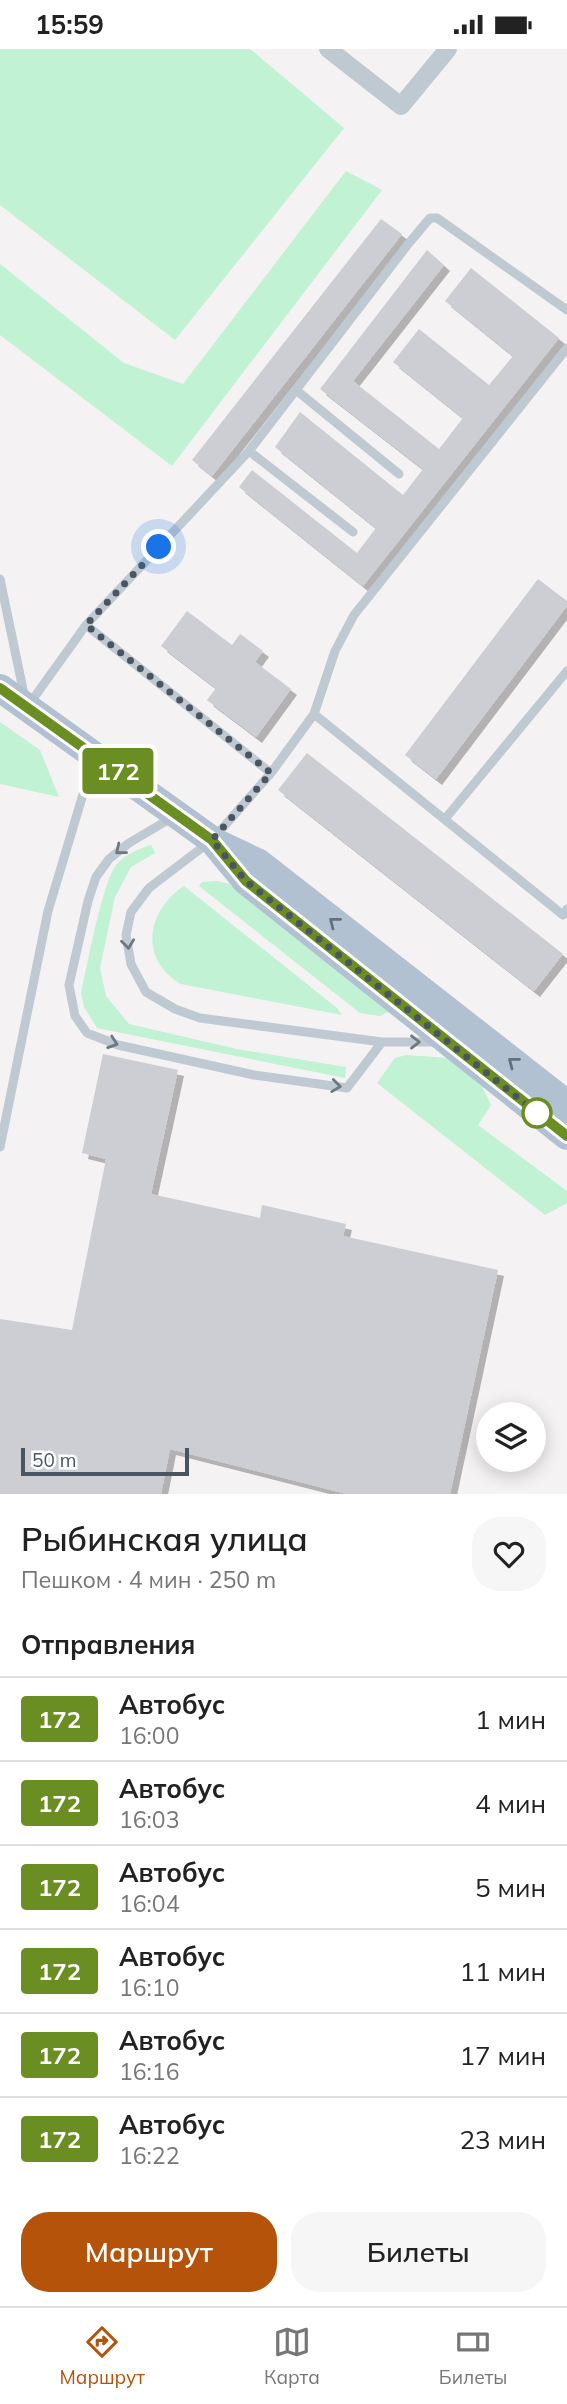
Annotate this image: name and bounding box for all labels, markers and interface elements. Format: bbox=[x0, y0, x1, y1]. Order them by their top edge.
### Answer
text: 15:59 bbox=[35, 8, 104, 41]
your location bbox=[141, 529, 176, 564]
line badge: 172 bbox=[78, 748, 158, 794]
text: 172 bbox=[96, 756, 140, 786]
one-way arrow bbox=[115, 842, 127, 855]
one-way arrow bbox=[329, 917, 342, 930]
one-way arrow bbox=[120, 939, 135, 950]
one-way arrow bbox=[410, 1034, 420, 1050]
one-way arrow bbox=[106, 1035, 118, 1049]
one-way arrow bbox=[509, 1057, 521, 1070]
one-way arrow bbox=[330, 1079, 342, 1094]
unlabelled marker bbox=[522, 1098, 552, 1128]
map controls bbox=[476, 1402, 546, 1472]
button: layers bbox=[476, 1402, 546, 1472]
scale bar bbox=[21, 1445, 189, 1477]
text: 50 m bbox=[32, 1448, 76, 1472]
button: heart bbox=[472, 1517, 546, 1591]
text: Рыбинская улица bbox=[21, 1518, 308, 1559]
text: Пешком · 4 мин · 250 m bbox=[21, 1565, 276, 1594]
text: Отправления bbox=[21, 1628, 195, 1661]
text: Автобус bbox=[119, 1688, 225, 1721]
text: 1 мин bbox=[475, 1703, 546, 1736]
text: 172 bbox=[38, 1704, 81, 1734]
text: 16:00 bbox=[119, 1721, 179, 1750]
text: Автобус bbox=[119, 1772, 225, 1805]
text: 4 мин bbox=[475, 1787, 546, 1820]
text: 172 bbox=[38, 1788, 81, 1818]
text: 16:03 bbox=[119, 1805, 179, 1834]
text: Автобус bbox=[119, 1856, 225, 1889]
text: 5 мин bbox=[475, 1871, 546, 1904]
text: 172 bbox=[38, 1872, 81, 1902]
text: 16:04 bbox=[119, 1889, 179, 1918]
text: Автобус bbox=[119, 1940, 225, 1973]
text: 11 мин bbox=[459, 1955, 546, 1988]
text: 172 bbox=[38, 1956, 81, 1986]
text: 16:10 bbox=[119, 1973, 179, 2002]
text: Автобус bbox=[119, 2024, 225, 2057]
text: 17 мин bbox=[459, 2039, 546, 2072]
text: 172 bbox=[38, 2040, 81, 2070]
text: 16:16 bbox=[119, 2057, 179, 2086]
text: Автобус bbox=[119, 2108, 225, 2141]
text: 23 мин bbox=[459, 2123, 546, 2156]
text: 172 bbox=[38, 2124, 81, 2154]
text: 16:22 bbox=[119, 2141, 179, 2170]
button: Маршрут bbox=[21, 2212, 277, 2292]
button: Билеты bbox=[291, 2212, 546, 2292]
tab: Маршрут bbox=[59, 2323, 145, 2389]
tab: Карта bbox=[264, 2323, 320, 2389]
tab: Билеты bbox=[439, 2323, 507, 2389]

